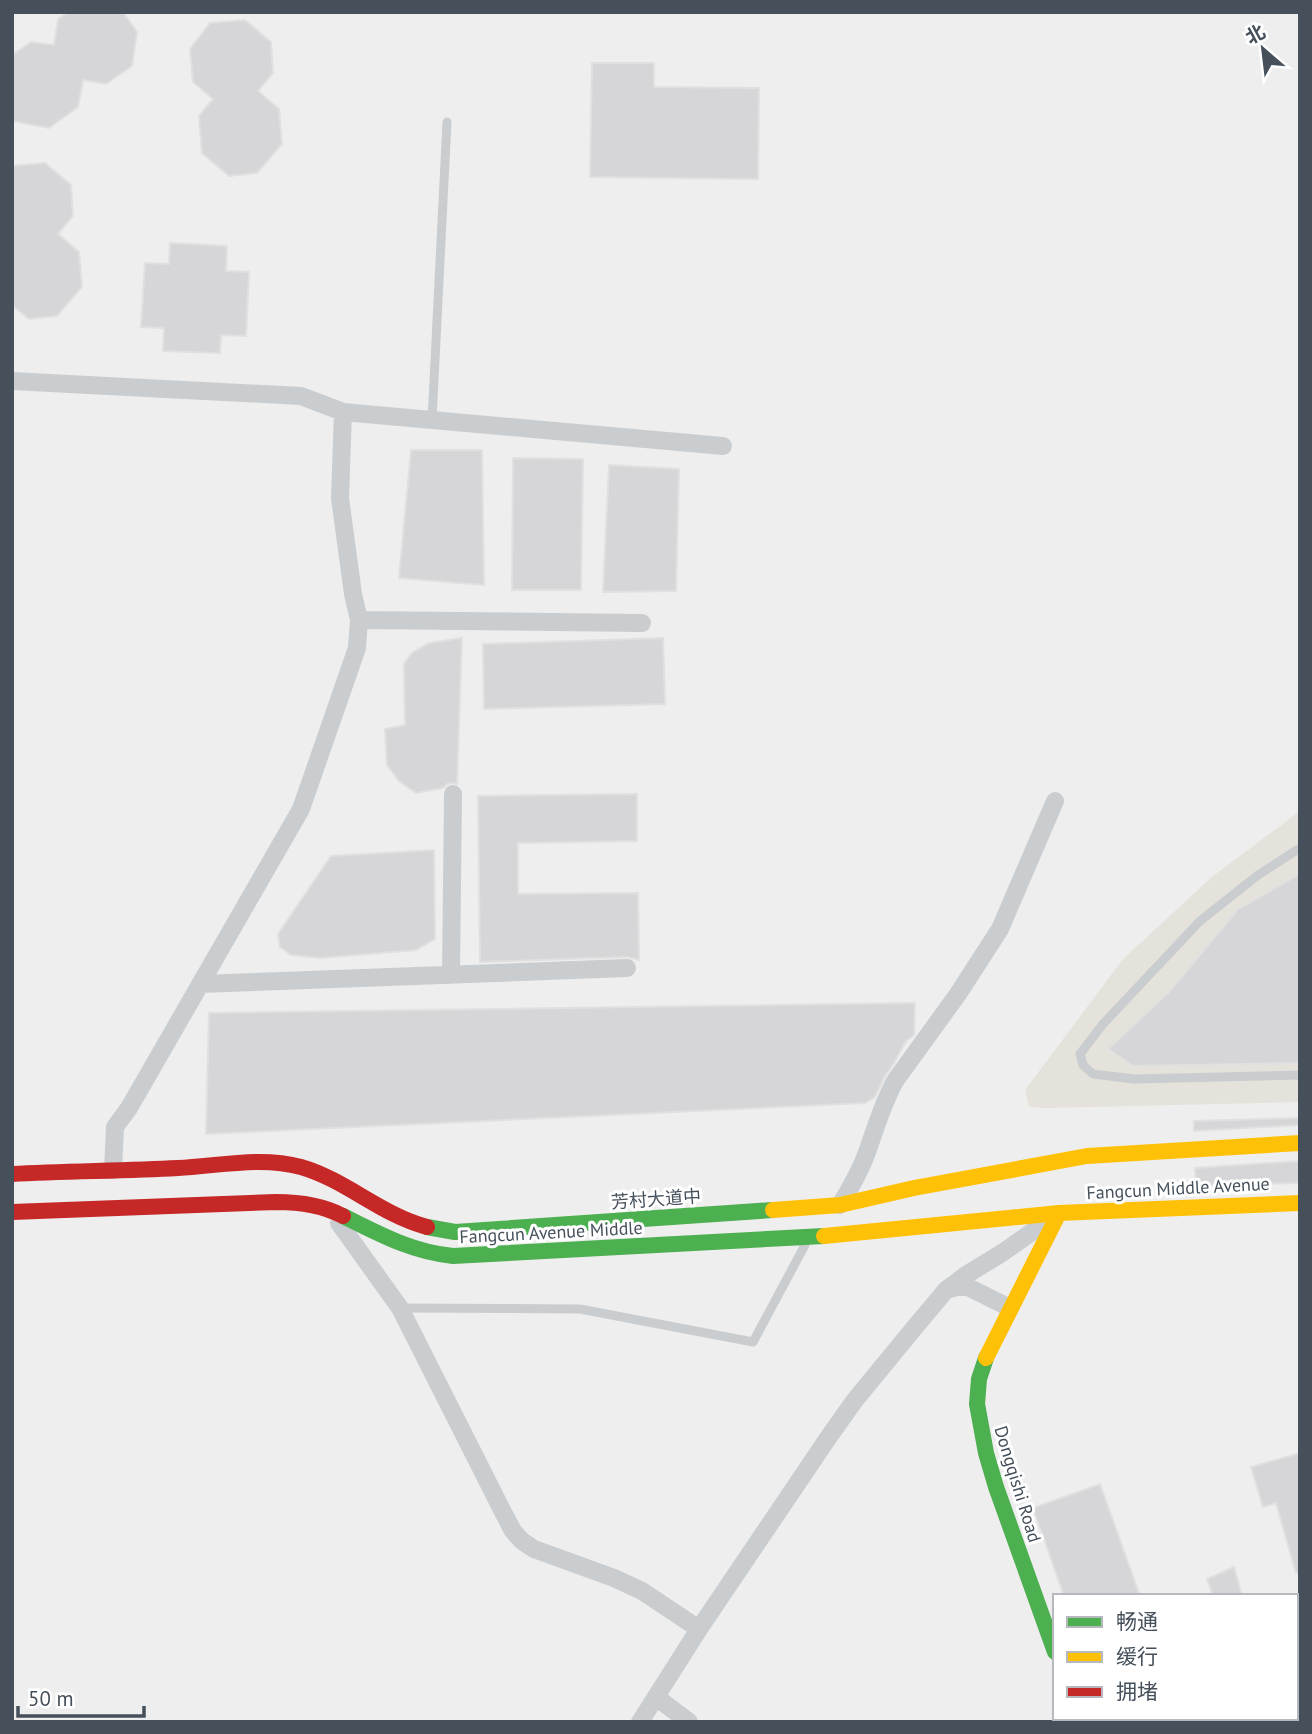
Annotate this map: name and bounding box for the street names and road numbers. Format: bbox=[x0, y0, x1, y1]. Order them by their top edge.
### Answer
street label: Fangcun Middle Avenue bbox=[1086, 1172, 1270, 1204]
street label: 芳村大道中 bbox=[610, 1184, 702, 1214]
street label: Fangcun Avenue Middle bbox=[459, 1216, 643, 1248]
street label: Dongqishi Road bbox=[989, 1423, 1047, 1545]

